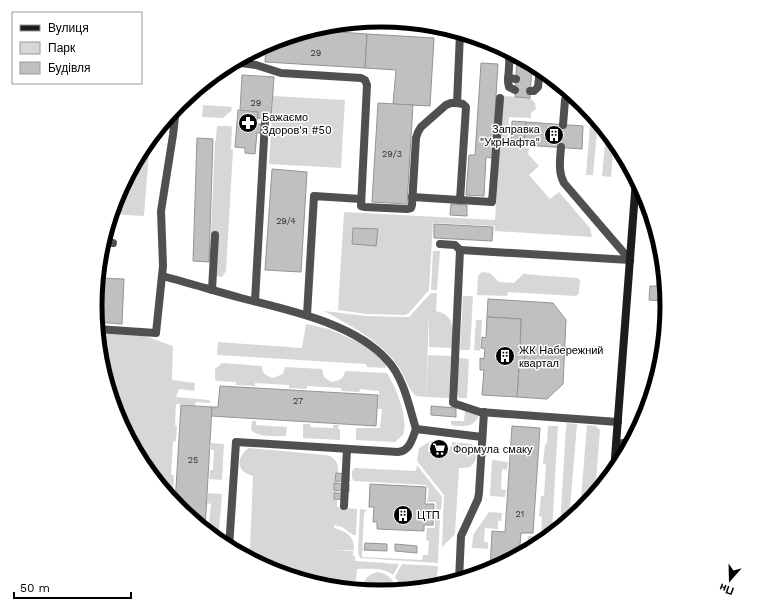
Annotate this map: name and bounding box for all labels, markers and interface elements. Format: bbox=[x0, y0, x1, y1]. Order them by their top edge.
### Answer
legend bbox=[12, 12, 142, 84]
text: Вулиця bbox=[48, 21, 89, 35]
text: Парк bbox=[48, 41, 76, 55]
house number: 29 bbox=[311, 48, 321, 58]
text: Будівля bbox=[48, 61, 90, 75]
house number: 29 bbox=[251, 98, 261, 108]
place label: Бажаємо Здоров'я #50 bbox=[262, 111, 332, 137]
pharmacy icon: Бажаємо Здоров'я #50 bbox=[237, 112, 259, 134]
place label: Заправка "УкрНафта" bbox=[480, 123, 541, 149]
building icon: Заправка "УкрНафта" bbox=[543, 124, 565, 146]
house number: 29/3 bbox=[382, 149, 402, 159]
house number: 29/4 bbox=[276, 216, 296, 226]
place label: ЖК Набережний квартал bbox=[519, 344, 604, 370]
building icon: ЖК Набережний квартал bbox=[494, 345, 516, 367]
house number: 27 bbox=[293, 396, 303, 406]
supermarket icon: Формула смаку bbox=[428, 438, 450, 460]
place label: Формула смаку bbox=[453, 443, 533, 456]
house number: 25 bbox=[188, 455, 198, 465]
building icon: ЦТП bbox=[392, 504, 414, 526]
place label: ЦТП bbox=[417, 509, 440, 522]
house number: 21 bbox=[516, 509, 524, 519]
north arrow bbox=[710, 560, 750, 600]
scale bar bbox=[14, 574, 131, 600]
text: Пн bbox=[718, 580, 736, 598]
text: 50 m bbox=[20, 581, 50, 595]

